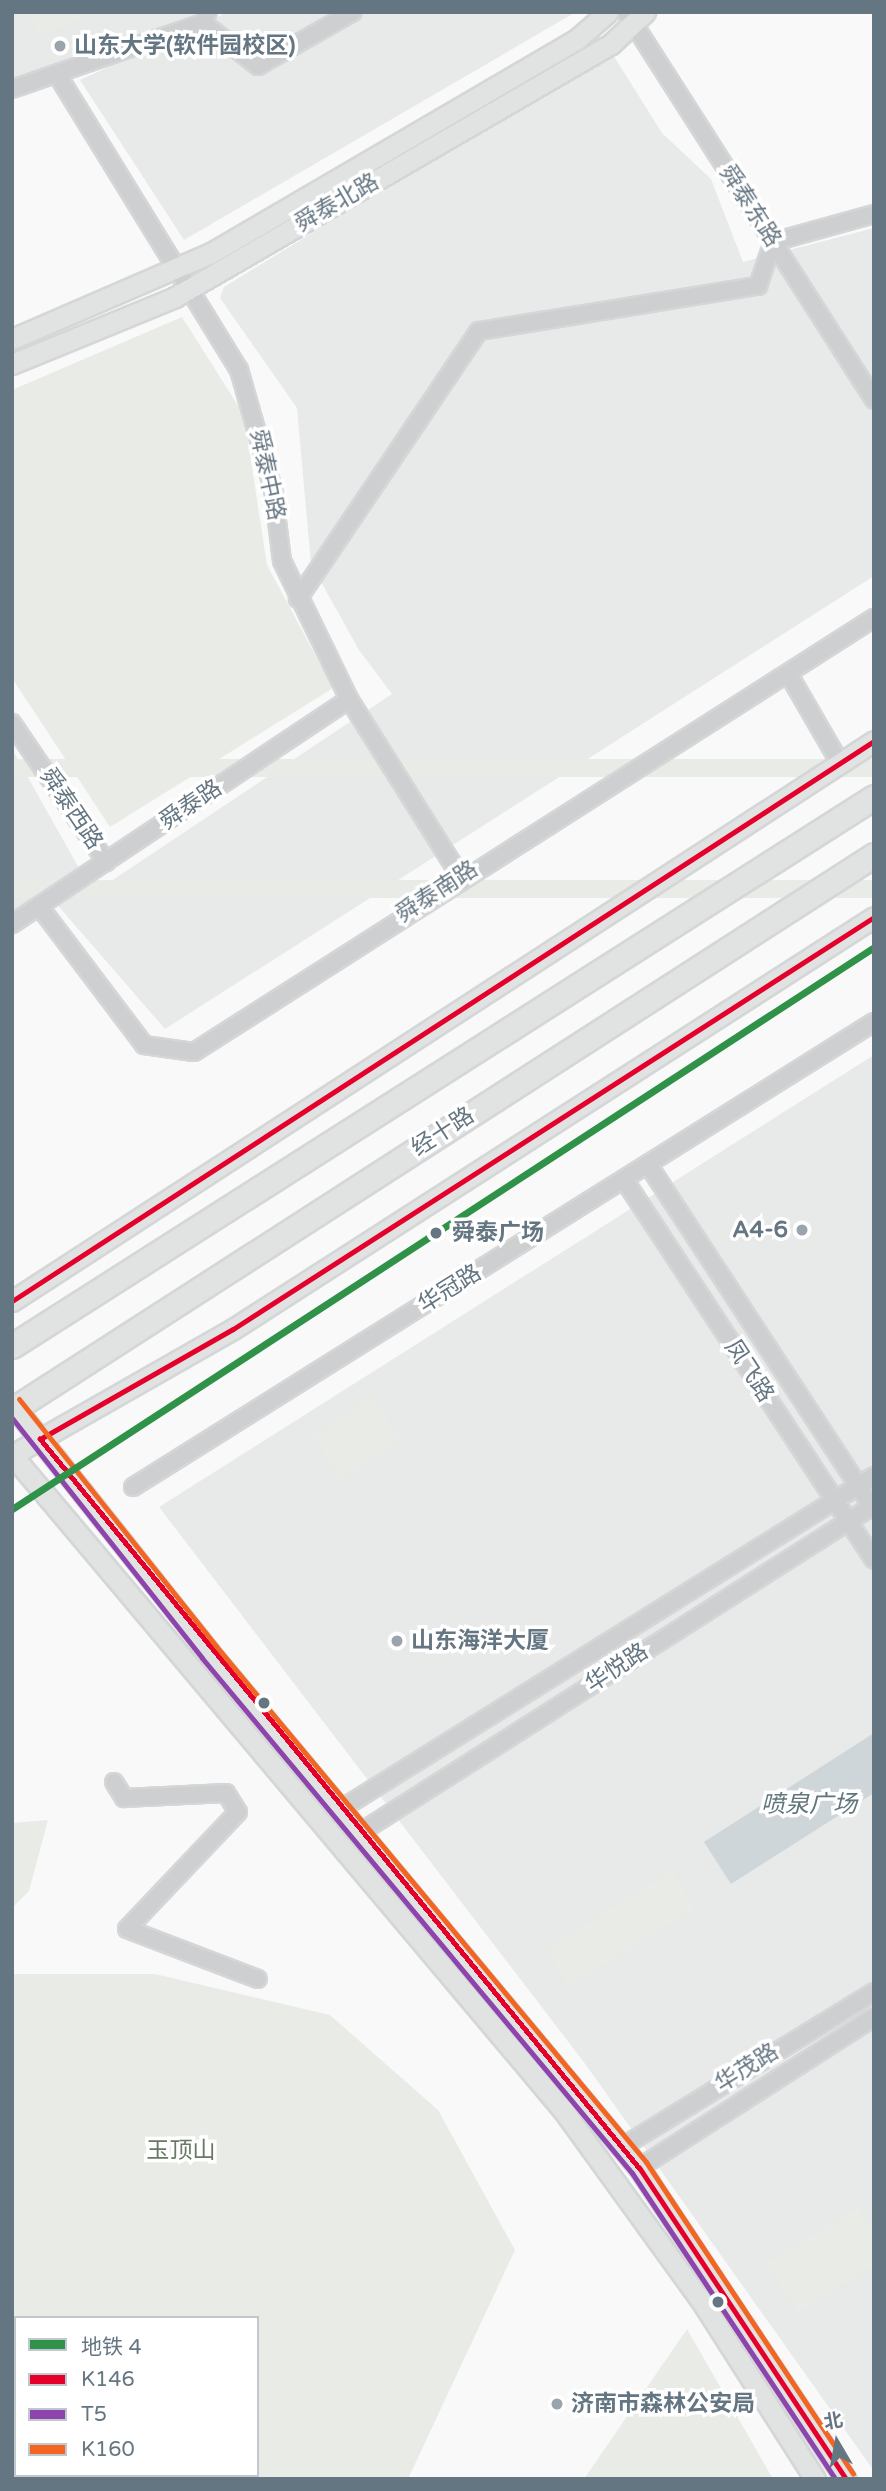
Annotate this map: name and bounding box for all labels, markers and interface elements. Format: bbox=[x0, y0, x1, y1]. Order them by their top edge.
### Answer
place label: 山东大学(软件园校区) bbox=[74, 32, 295, 60]
marker: 山东大学(软件园校区) bbox=[52, 38, 68, 54]
street label: 舜泰东路 bbox=[713, 160, 787, 252]
street label: 舜泰北路 bbox=[290, 168, 384, 238]
street label: 舜泰中路 bbox=[244, 427, 290, 523]
street label: 舜泰西路 bbox=[34, 763, 108, 855]
street label: 舜泰路 bbox=[155, 774, 227, 836]
street label: 舜泰南路 bbox=[391, 855, 483, 929]
street label: 经十路 bbox=[407, 1102, 479, 1162]
place label: A4-6 bbox=[732, 1216, 788, 1244]
place label: 舜泰广场 bbox=[452, 1219, 544, 1247]
marker: A4-6 bbox=[794, 1222, 810, 1238]
marker: 舜泰广场 bbox=[426, 1223, 446, 1243]
street label: 华冠路 bbox=[413, 1259, 487, 1319]
street label: 凤飞路 bbox=[719, 1335, 779, 1407]
place label: 山东海洋大厦 bbox=[411, 1627, 549, 1655]
marker: 山东海洋大厦 bbox=[389, 1633, 405, 1649]
street label: 华悦路 bbox=[581, 1638, 653, 1698]
unlabelled marker bbox=[257, 1696, 271, 1710]
water label: 喷泉广场 bbox=[761, 1791, 857, 1819]
street label: 华茂路 bbox=[710, 2038, 784, 2098]
park label: 玉顶山 bbox=[147, 2137, 215, 2165]
unlabelled marker bbox=[711, 2295, 725, 2309]
legend bbox=[14, 2316, 259, 2477]
text: 地铁 4 bbox=[81, 2335, 142, 2360]
text: K146 bbox=[81, 2367, 135, 2392]
place label: 济南市森林公安局 bbox=[571, 2390, 755, 2418]
marker: 济南市森林公安局 bbox=[549, 2396, 565, 2412]
text: T5 bbox=[81, 2402, 107, 2427]
north arrow bbox=[802, 2407, 872, 2477]
text: 北 bbox=[822, 2409, 845, 2434]
text: K160 bbox=[81, 2437, 135, 2462]

